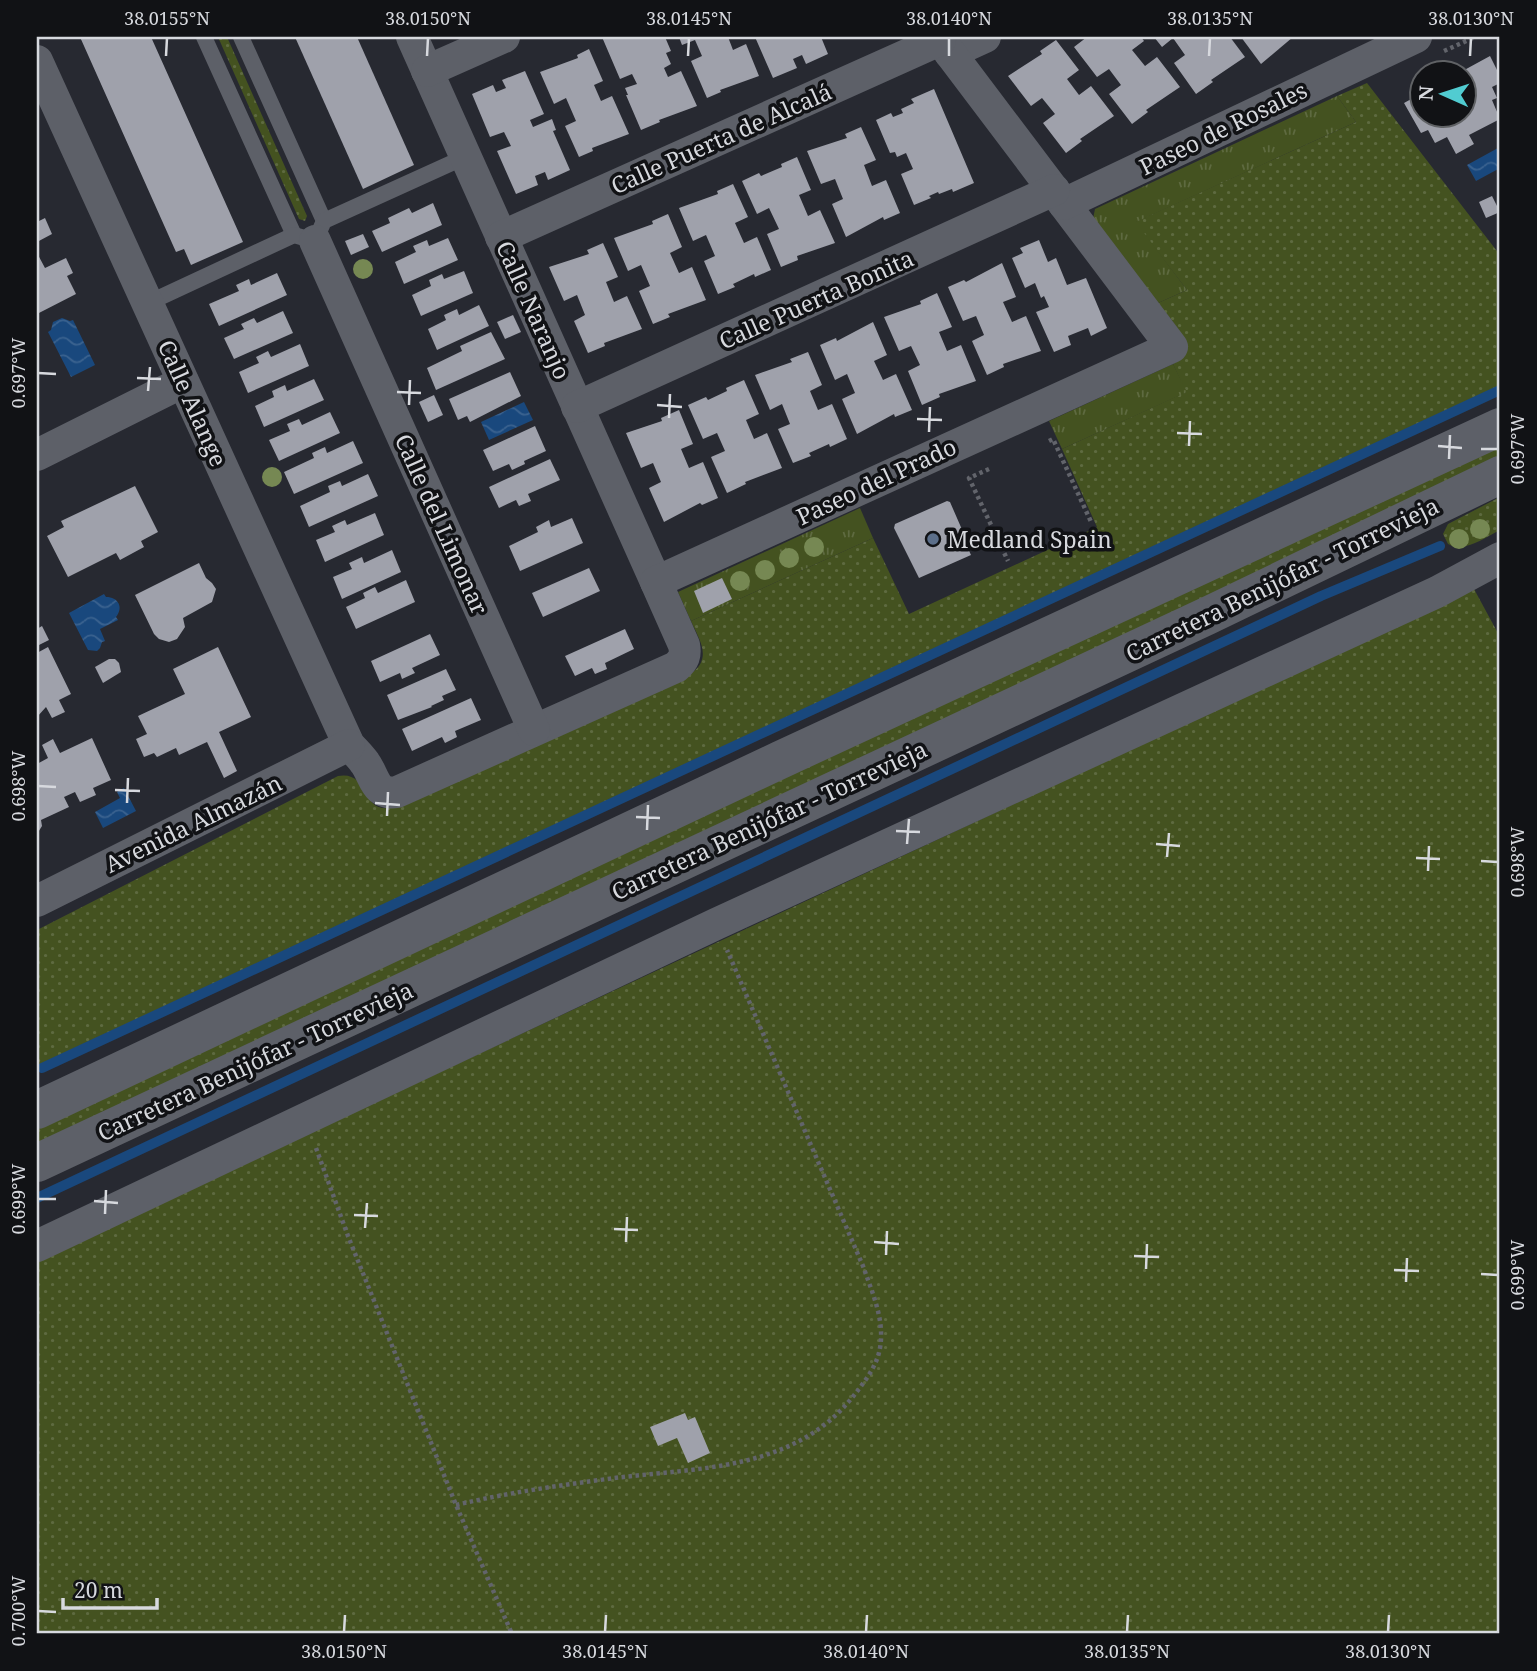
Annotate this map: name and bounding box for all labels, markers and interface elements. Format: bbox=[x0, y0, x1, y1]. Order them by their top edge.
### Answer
text: 38.0155°N bbox=[124, 6, 210, 30]
text: 38.0150°N bbox=[385, 6, 471, 30]
text: 38.0145°N bbox=[646, 6, 732, 30]
text: 38.0140°N bbox=[906, 6, 992, 30]
text: 38.0135°N bbox=[1167, 6, 1253, 30]
text: 38.0130°N bbox=[1428, 6, 1514, 30]
north arrow bbox=[1408, 60, 1478, 130]
street label: Paseo de Rosales bbox=[1134, 74, 1312, 182]
street label: Calle Puerta de Alcalá bbox=[606, 75, 836, 201]
text: N bbox=[1413, 85, 1439, 101]
street label: Calle Naranjo bbox=[489, 236, 579, 384]
street label: Calle Puerta Bonita bbox=[714, 242, 918, 356]
street label: Calle Alange bbox=[151, 335, 235, 471]
text: 0.697°W bbox=[6, 337, 30, 408]
text: 0.697°W bbox=[1505, 413, 1529, 484]
street label: Calle del Limonar bbox=[388, 429, 496, 619]
street label: Paseo del Prado bbox=[791, 430, 961, 532]
street label: Carretera Benijófar - Torrevieja bbox=[1120, 489, 1444, 669]
place label: Medland Spain bbox=[947, 523, 1112, 555]
marker: Medland Spain bbox=[925, 531, 941, 547]
street label: Carretera Benijófar - Torrevieja bbox=[606, 733, 932, 907]
text: 0.698°W bbox=[6, 750, 30, 821]
street label: Avenida Almazán bbox=[99, 766, 287, 880]
text: 0.698°W bbox=[1505, 826, 1529, 897]
street label: Carretera Benijófar - Torrevieja bbox=[92, 974, 418, 1148]
text: 0.699°W bbox=[6, 1163, 30, 1234]
text: 0.699°W bbox=[1505, 1239, 1529, 1310]
scale bar bbox=[63, 1566, 158, 1610]
text: 0.700°W bbox=[6, 1575, 30, 1646]
text: 20 m bbox=[74, 1576, 123, 1604]
text: 38.0150°N bbox=[301, 1639, 387, 1663]
text: 38.0145°N bbox=[562, 1639, 648, 1663]
text: 38.0140°N bbox=[823, 1639, 909, 1663]
text: 38.0135°N bbox=[1084, 1639, 1170, 1663]
text: 38.0130°N bbox=[1345, 1639, 1431, 1663]

